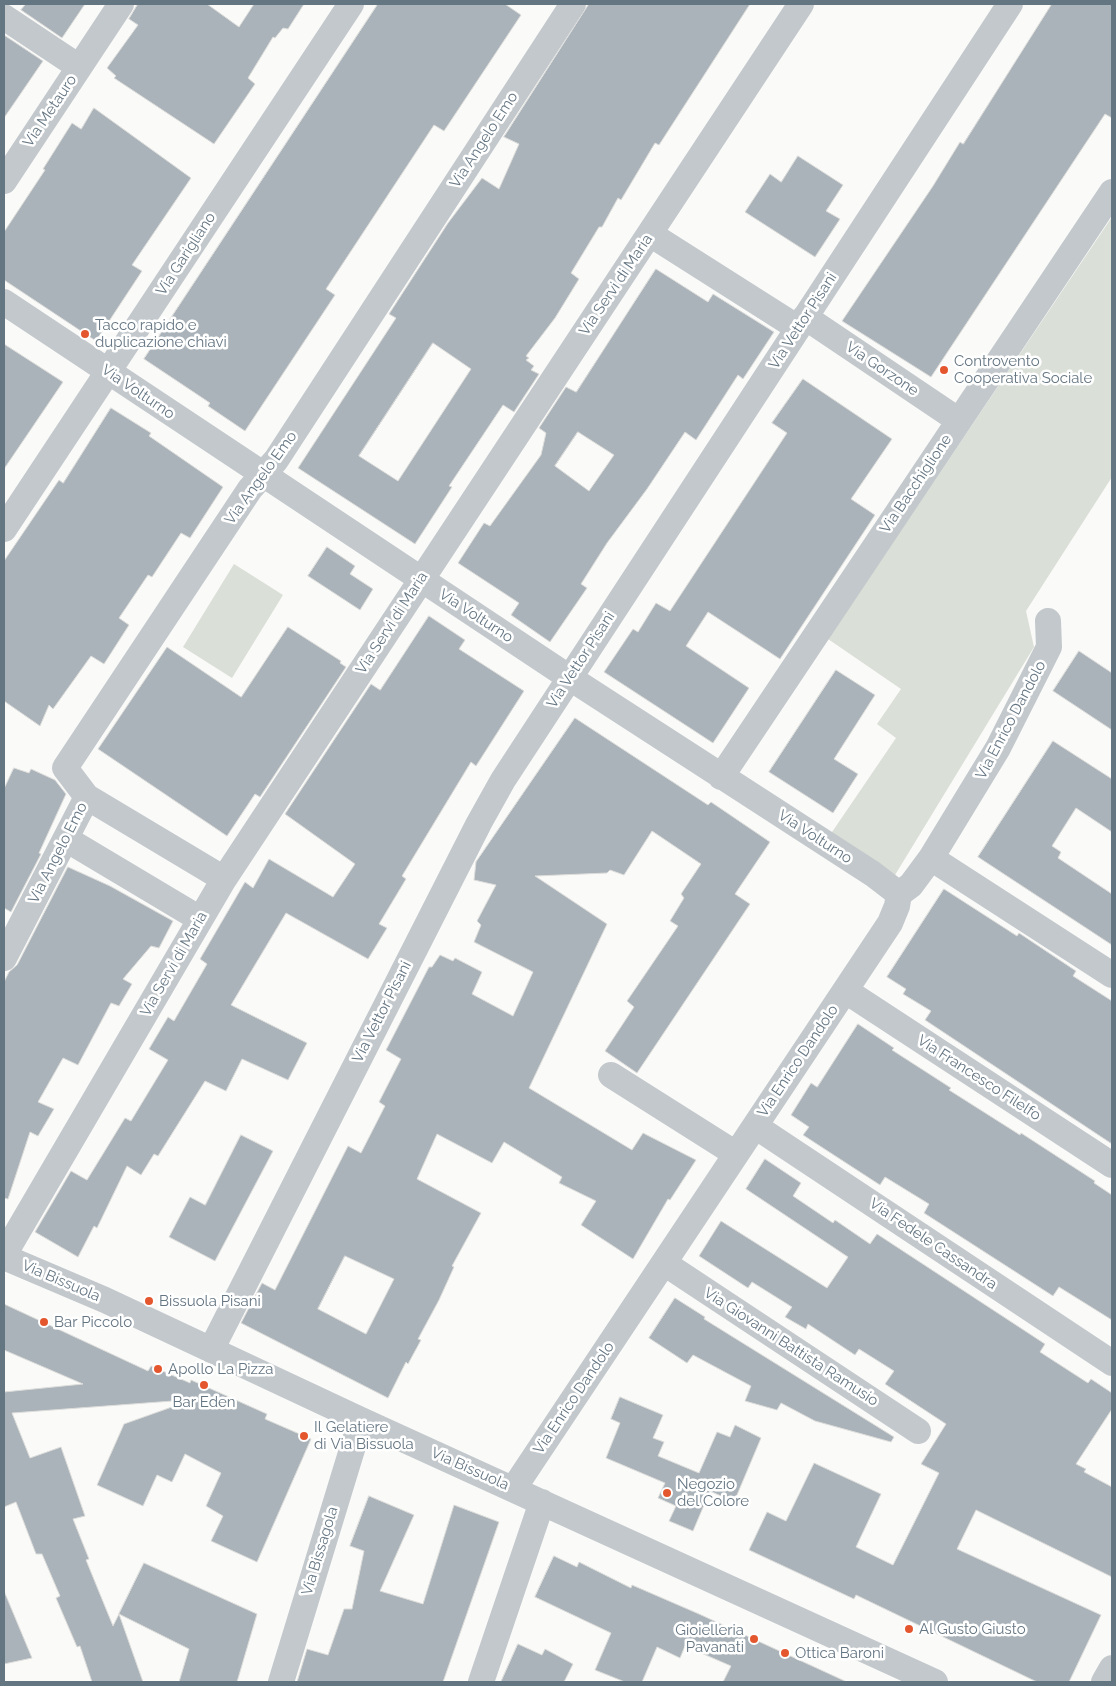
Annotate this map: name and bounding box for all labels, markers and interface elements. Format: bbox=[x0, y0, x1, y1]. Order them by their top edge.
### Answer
street label: Via Metauro bbox=[19, 71, 81, 151]
street label: Via Angelo Emo bbox=[446, 89, 522, 191]
street label: Via Garigliano bbox=[152, 209, 220, 299]
street label: Via Servi di Maria bbox=[576, 231, 656, 339]
street label: Via Vettor Pisani bbox=[765, 269, 841, 373]
place label: Tacco rapido e duplicazione chiavi bbox=[95, 316, 227, 351]
marker: Tacco rapido e duplicazione chiavi bbox=[79, 328, 91, 340]
street label: Via Gorzone bbox=[842, 338, 922, 400]
place label: Controvento Cooperativa Sociale bbox=[954, 352, 1092, 387]
street label: Via Volturno bbox=[98, 361, 178, 423]
marker: Controvento Cooperativa Sociale bbox=[938, 364, 950, 376]
street label: Via Angelo Emo bbox=[221, 428, 301, 528]
street label: Via Bacchiglione bbox=[876, 431, 956, 537]
street label: Via Servi di Maria bbox=[352, 569, 432, 677]
street label: Via Volturno bbox=[436, 585, 516, 647]
street label: Via Vettor Pisani bbox=[543, 608, 619, 712]
street label: Via Enrico Dandolo bbox=[972, 658, 1050, 782]
street label: Via Angelo Emo bbox=[25, 799, 91, 907]
street label: Via Volturno bbox=[775, 806, 855, 868]
street label: Via Servi di Maria bbox=[137, 908, 211, 1020]
street label: Via Vettor Pisani bbox=[349, 958, 415, 1066]
street label: Via Enrico Dandolo bbox=[754, 1001, 842, 1121]
street label: Via Francesco Filelfo bbox=[914, 1031, 1044, 1125]
street label: Via Fedele Cassandra bbox=[866, 1195, 1000, 1293]
street label: Via Bissuola bbox=[19, 1256, 103, 1306]
street label: Via Giovanni Battista Ramusio bbox=[700, 1284, 882, 1410]
place label: Bissuola Pisani bbox=[159, 1292, 261, 1310]
marker: Bissuola Pisani bbox=[143, 1295, 155, 1307]
place label: Bar Piccolo bbox=[54, 1313, 132, 1331]
marker: Bar Piccolo bbox=[38, 1316, 50, 1328]
street label: Via Enrico Dandolo bbox=[530, 1338, 618, 1458]
place label: Apollo La Pizza bbox=[168, 1360, 274, 1378]
marker: Apollo La Pizza bbox=[152, 1363, 164, 1375]
marker: Bar Eden bbox=[198, 1379, 210, 1391]
place label: Bar Eden bbox=[172, 1393, 236, 1411]
place label: Il Gelatiere di Via Bissuola bbox=[314, 1418, 414, 1453]
marker: Il Gelatiere di Via Bissuola bbox=[298, 1430, 310, 1442]
street label: Via Bissuola bbox=[428, 1444, 512, 1494]
place label: Negozio del Colore bbox=[677, 1475, 749, 1510]
marker: Negozio del Colore bbox=[661, 1487, 673, 1499]
street label: Via Bissagola bbox=[298, 1504, 342, 1598]
place label: Al Gusto Giusto bbox=[919, 1620, 1026, 1638]
place label: Gioielleria Pavanati bbox=[675, 1621, 744, 1656]
marker: Al Gusto Giusto bbox=[903, 1623, 915, 1635]
marker: Gioielleria Pavanati bbox=[748, 1633, 760, 1645]
place label: Ottica Baroni bbox=[795, 1644, 884, 1662]
marker: Ottica Baroni bbox=[779, 1647, 791, 1659]

